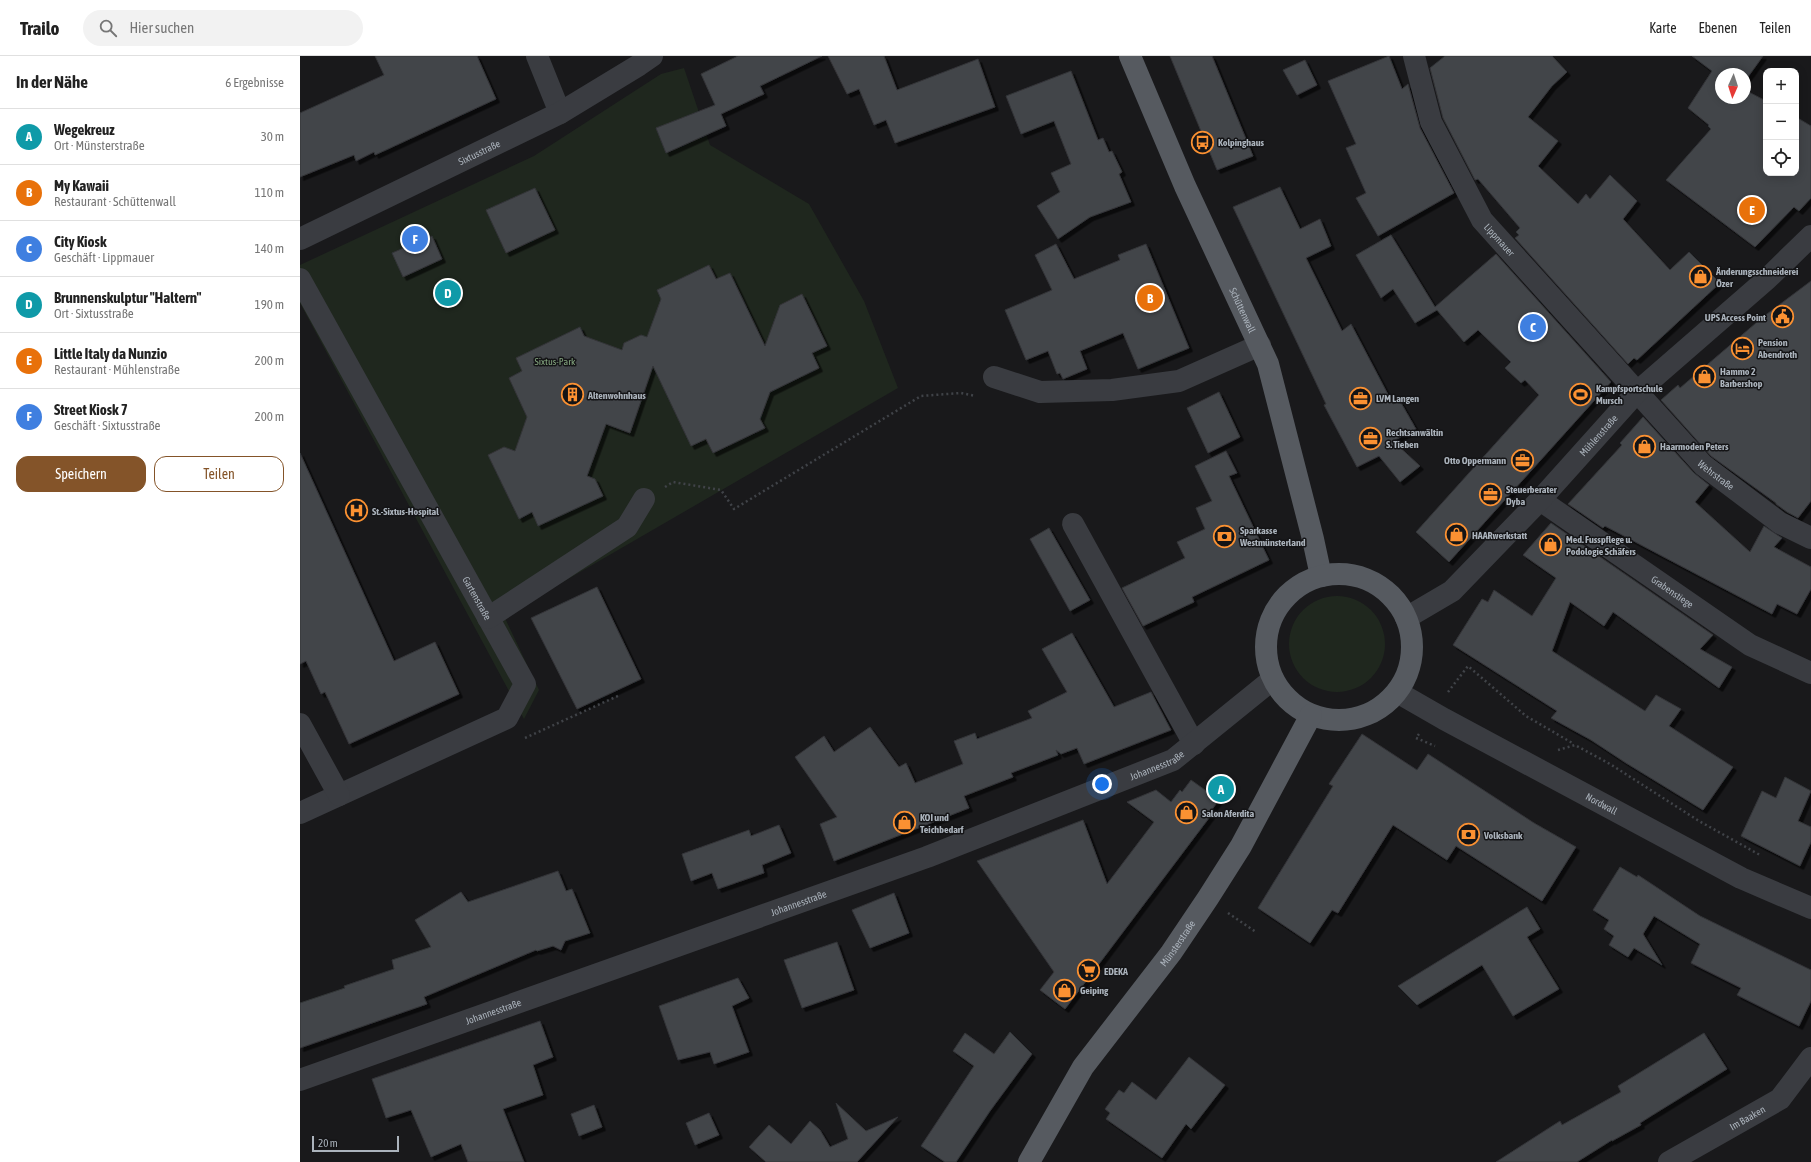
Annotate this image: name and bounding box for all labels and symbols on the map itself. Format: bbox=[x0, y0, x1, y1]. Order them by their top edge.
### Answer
north arrow bbox=[1715, 68, 1751, 104]
bus stop icon: Kolpinghaus bbox=[1189, 129, 1215, 155]
place label: Kolpinghaus bbox=[1218, 137, 1265, 148]
street label: Sixtusstraße bbox=[457, 138, 502, 167]
pin: E bbox=[1739, 195, 1765, 225]
street label: Lippmauer bbox=[1482, 221, 1517, 259]
pin: F bbox=[402, 224, 428, 254]
shop icon: Änderungsschneiderei Özer bbox=[1687, 264, 1713, 290]
place label: Änderungsschneiderei Özer bbox=[1715, 266, 1798, 289]
pin: D bbox=[435, 278, 461, 308]
pin: B bbox=[1137, 283, 1163, 313]
street label: Schüttenwall bbox=[1227, 286, 1258, 335]
public building icon: UPS Access Point bbox=[1769, 304, 1795, 330]
pin: C bbox=[1520, 312, 1546, 342]
place label: UPS Access Point bbox=[1705, 312, 1766, 323]
hotel icon: Pension Abendroth bbox=[1730, 335, 1756, 361]
place label: Pension Abendroth bbox=[1757, 337, 1797, 360]
park label: Sixtus-Park bbox=[535, 356, 576, 367]
shop icon: Hammo 2 Barbershop bbox=[1692, 364, 1718, 390]
place label: Hammo 2 Barbershop bbox=[1720, 366, 1763, 389]
sports icon: Kampfsportschule Mursch bbox=[1567, 381, 1593, 407]
building icon: Altenwohnhaus bbox=[559, 382, 585, 408]
place label: Kampfsportschule Mursch bbox=[1596, 383, 1663, 406]
office icon: LVM Langen bbox=[1348, 385, 1374, 411]
place label: Altenwohnhaus bbox=[587, 390, 646, 401]
place label: LVM Langen bbox=[1376, 393, 1419, 404]
street label: Mühlenstraße bbox=[1577, 412, 1620, 458]
office icon: Rechtsanwältin S. Tieben bbox=[1358, 425, 1384, 451]
place label: Rechtsanwältin S. Tieben bbox=[1386, 427, 1443, 450]
shop icon: Haarmoden Peters bbox=[1631, 433, 1657, 459]
place label: Haarmoden Peters bbox=[1660, 441, 1729, 452]
office icon: Otto Oppermann bbox=[1509, 447, 1535, 473]
place label: Otto Oppermann bbox=[1444, 455, 1506, 466]
street label: Wehrstraße bbox=[1695, 458, 1736, 493]
office icon: Steuerberater Dyba bbox=[1478, 482, 1504, 508]
place label: Steuerberater Dyba bbox=[1506, 484, 1558, 507]
hospital icon: St.-Sixtus-Hospital bbox=[343, 498, 369, 524]
place label: St.-Sixtus-Hospital bbox=[372, 506, 439, 517]
shop icon: HAARwerkstatt bbox=[1444, 522, 1470, 548]
bank icon: Sparkasse Westmünsterland bbox=[1211, 523, 1237, 549]
place label: Sparkasse Westmünsterland bbox=[1239, 525, 1306, 548]
place label: HAARwerkstatt bbox=[1472, 530, 1527, 541]
shop icon: Med. Fusspflege u. Podologie Schäfers bbox=[1538, 532, 1564, 558]
place label: Med. Fusspflege u. Podologie Schäfers bbox=[1566, 534, 1636, 557]
street label: Grabenstiege bbox=[1649, 573, 1696, 611]
street label: Gartenstraße bbox=[460, 575, 494, 622]
street label: Johannesstraße bbox=[1128, 748, 1187, 782]
your location bbox=[1092, 774, 1112, 794]
pin: A bbox=[1208, 774, 1234, 804]
street label: Nordwall bbox=[1584, 791, 1619, 817]
shop icon: Salon Aferdita bbox=[1173, 800, 1199, 826]
place label: Salon Aferdita bbox=[1202, 808, 1254, 819]
shop icon: KOI und Teichbedarf bbox=[892, 810, 918, 836]
place label: KOI und Teichbedarf bbox=[920, 812, 964, 835]
bank icon: Volksbank bbox=[1455, 822, 1481, 848]
place label: Volksbank bbox=[1483, 830, 1523, 841]
street label: Johannesstraße bbox=[769, 888, 828, 918]
street label: Münsterstraße bbox=[1158, 918, 1198, 968]
supermarket icon: EDEKA bbox=[1076, 958, 1102, 984]
place label: EDEKA bbox=[1104, 966, 1128, 977]
shop icon: Geiping bbox=[1051, 977, 1077, 1003]
place label: Geiping bbox=[1080, 985, 1109, 996]
street label: Johannesstraße bbox=[464, 997, 523, 1027]
street label: Im Baaken bbox=[1728, 1104, 1767, 1132]
scale bar bbox=[312, 1134, 399, 1153]

